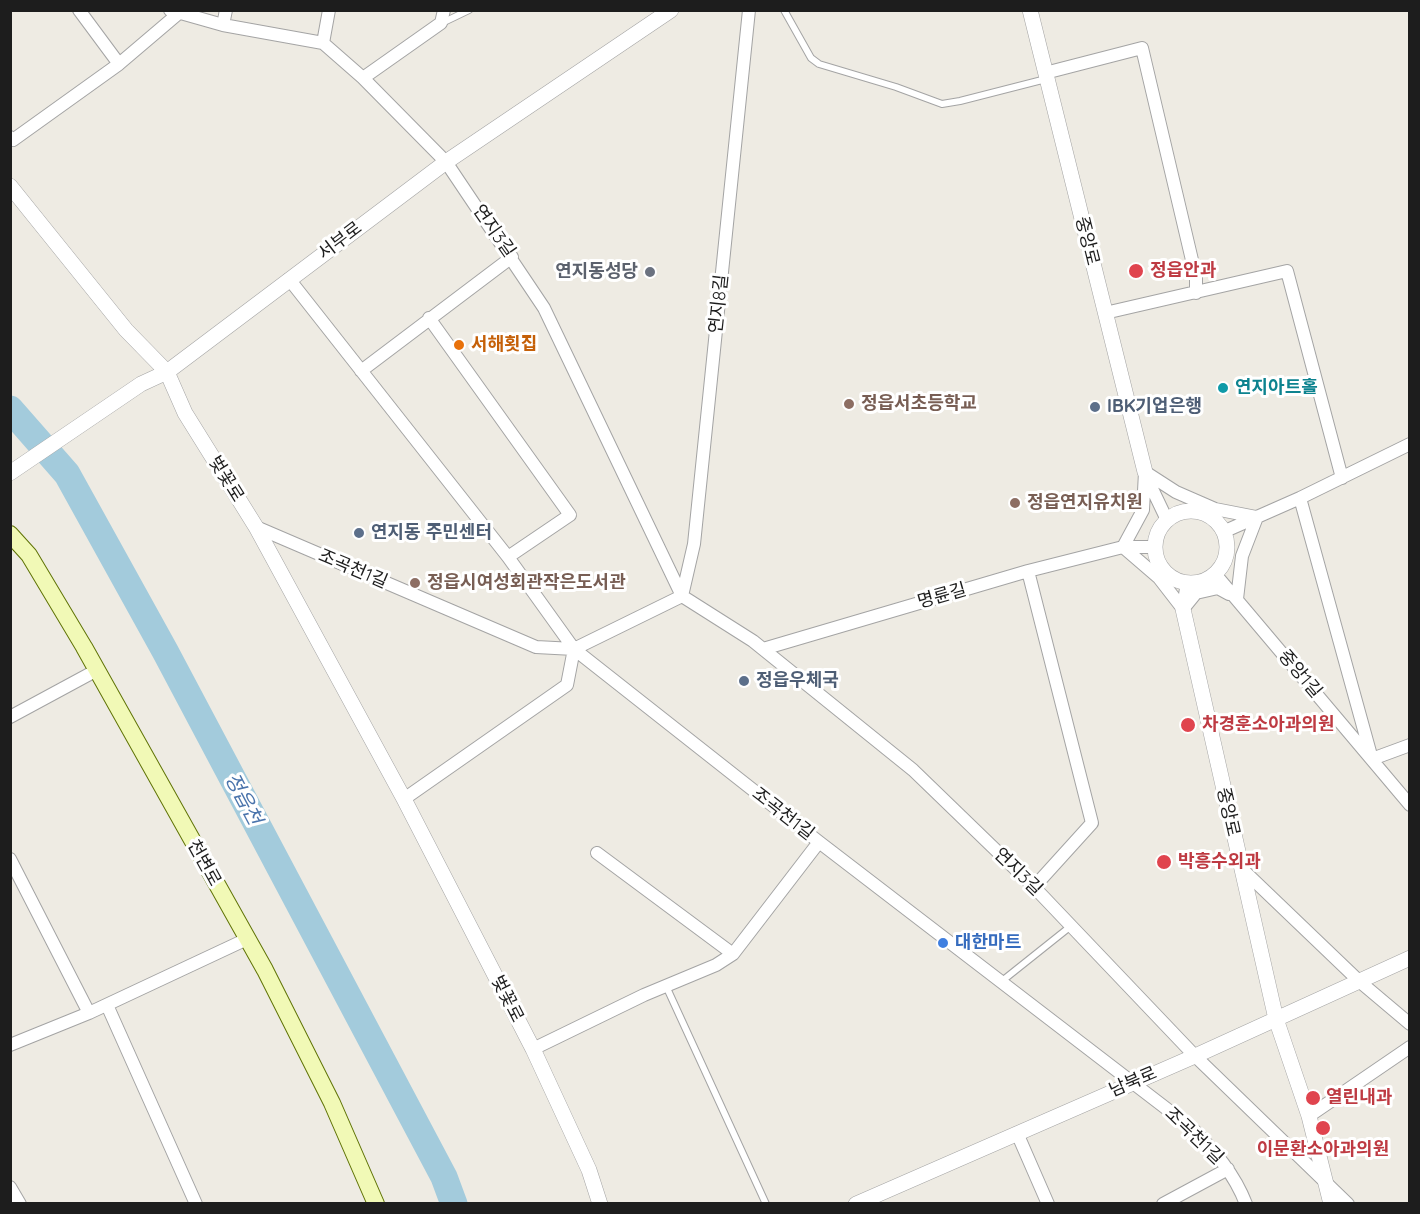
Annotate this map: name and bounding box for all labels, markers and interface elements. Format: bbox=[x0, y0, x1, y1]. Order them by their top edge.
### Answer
street label: 연지3길 bbox=[468, 201, 520, 261]
street label: 중앙로 bbox=[1071, 214, 1103, 268]
street label: 서부로 bbox=[314, 217, 366, 265]
place label: 정읍안과 bbox=[1150, 260, 1216, 282]
place label: 연지동성당 bbox=[555, 261, 638, 283]
marker: 정읍안과 bbox=[1127, 262, 1145, 280]
marker: 연지동성당 bbox=[643, 265, 657, 279]
street label: 연지8길 bbox=[705, 273, 733, 335]
place label: 서해횟집 bbox=[471, 334, 537, 356]
marker: 서해횟집 bbox=[452, 338, 466, 352]
place label: 연지아트홀 bbox=[1235, 377, 1318, 399]
marker: 연지아트홀 bbox=[1216, 381, 1230, 395]
place label: 정읍서초등학교 bbox=[861, 393, 977, 415]
place label: IBK기업은행 bbox=[1107, 396, 1202, 418]
marker: 정읍서초등학교 bbox=[842, 397, 856, 411]
marker: IBK기업은행 bbox=[1088, 400, 1102, 414]
street label: 벚꽃로 bbox=[204, 452, 248, 506]
place label: 정읍연지유치원 bbox=[1027, 492, 1143, 514]
marker: 정읍연지유치원 bbox=[1008, 496, 1022, 510]
place label: 연지동 주민센터 bbox=[371, 522, 492, 544]
marker: 연지동 주민센터 bbox=[352, 526, 366, 540]
street label: 조곡천1길 bbox=[315, 545, 391, 593]
place label: 정읍시여성회관작은도서관 bbox=[427, 572, 626, 594]
marker: 정읍시여성회관작은도서관 bbox=[408, 576, 422, 590]
street label: 명륜길 bbox=[915, 579, 969, 613]
street label: 중앙1길 bbox=[1274, 645, 1326, 703]
place label: 정읍우체국 bbox=[756, 670, 839, 692]
marker: 정읍우체국 bbox=[737, 674, 751, 688]
place label: 차경훈소아과의원 bbox=[1202, 714, 1334, 736]
marker: 차경훈소아과의원 bbox=[1179, 716, 1197, 734]
water label: 정읍천 bbox=[219, 769, 267, 829]
street label: 조곡천1길 bbox=[748, 783, 818, 845]
street label: 중앙로 bbox=[1212, 785, 1244, 839]
street label: 천변로 bbox=[183, 836, 225, 890]
street label: 연지3길 bbox=[989, 844, 1047, 900]
place label: 박흥수외과 bbox=[1178, 851, 1261, 873]
marker: 박흥수외과 bbox=[1155, 853, 1173, 871]
place label: 대한마트 bbox=[955, 932, 1021, 954]
marker: 대한마트 bbox=[936, 936, 950, 950]
street label: 벚꽃로 bbox=[486, 972, 528, 1026]
street label: 남북로 bbox=[1106, 1062, 1160, 1102]
place label: 열린내과 bbox=[1326, 1087, 1392, 1109]
marker: 열린내과 bbox=[1304, 1089, 1322, 1107]
street label: 조곡천1길 bbox=[1160, 1103, 1228, 1169]
marker: 이문환소아과의원 bbox=[1314, 1119, 1332, 1137]
place label: 이문환소아과의원 bbox=[1257, 1139, 1389, 1161]

